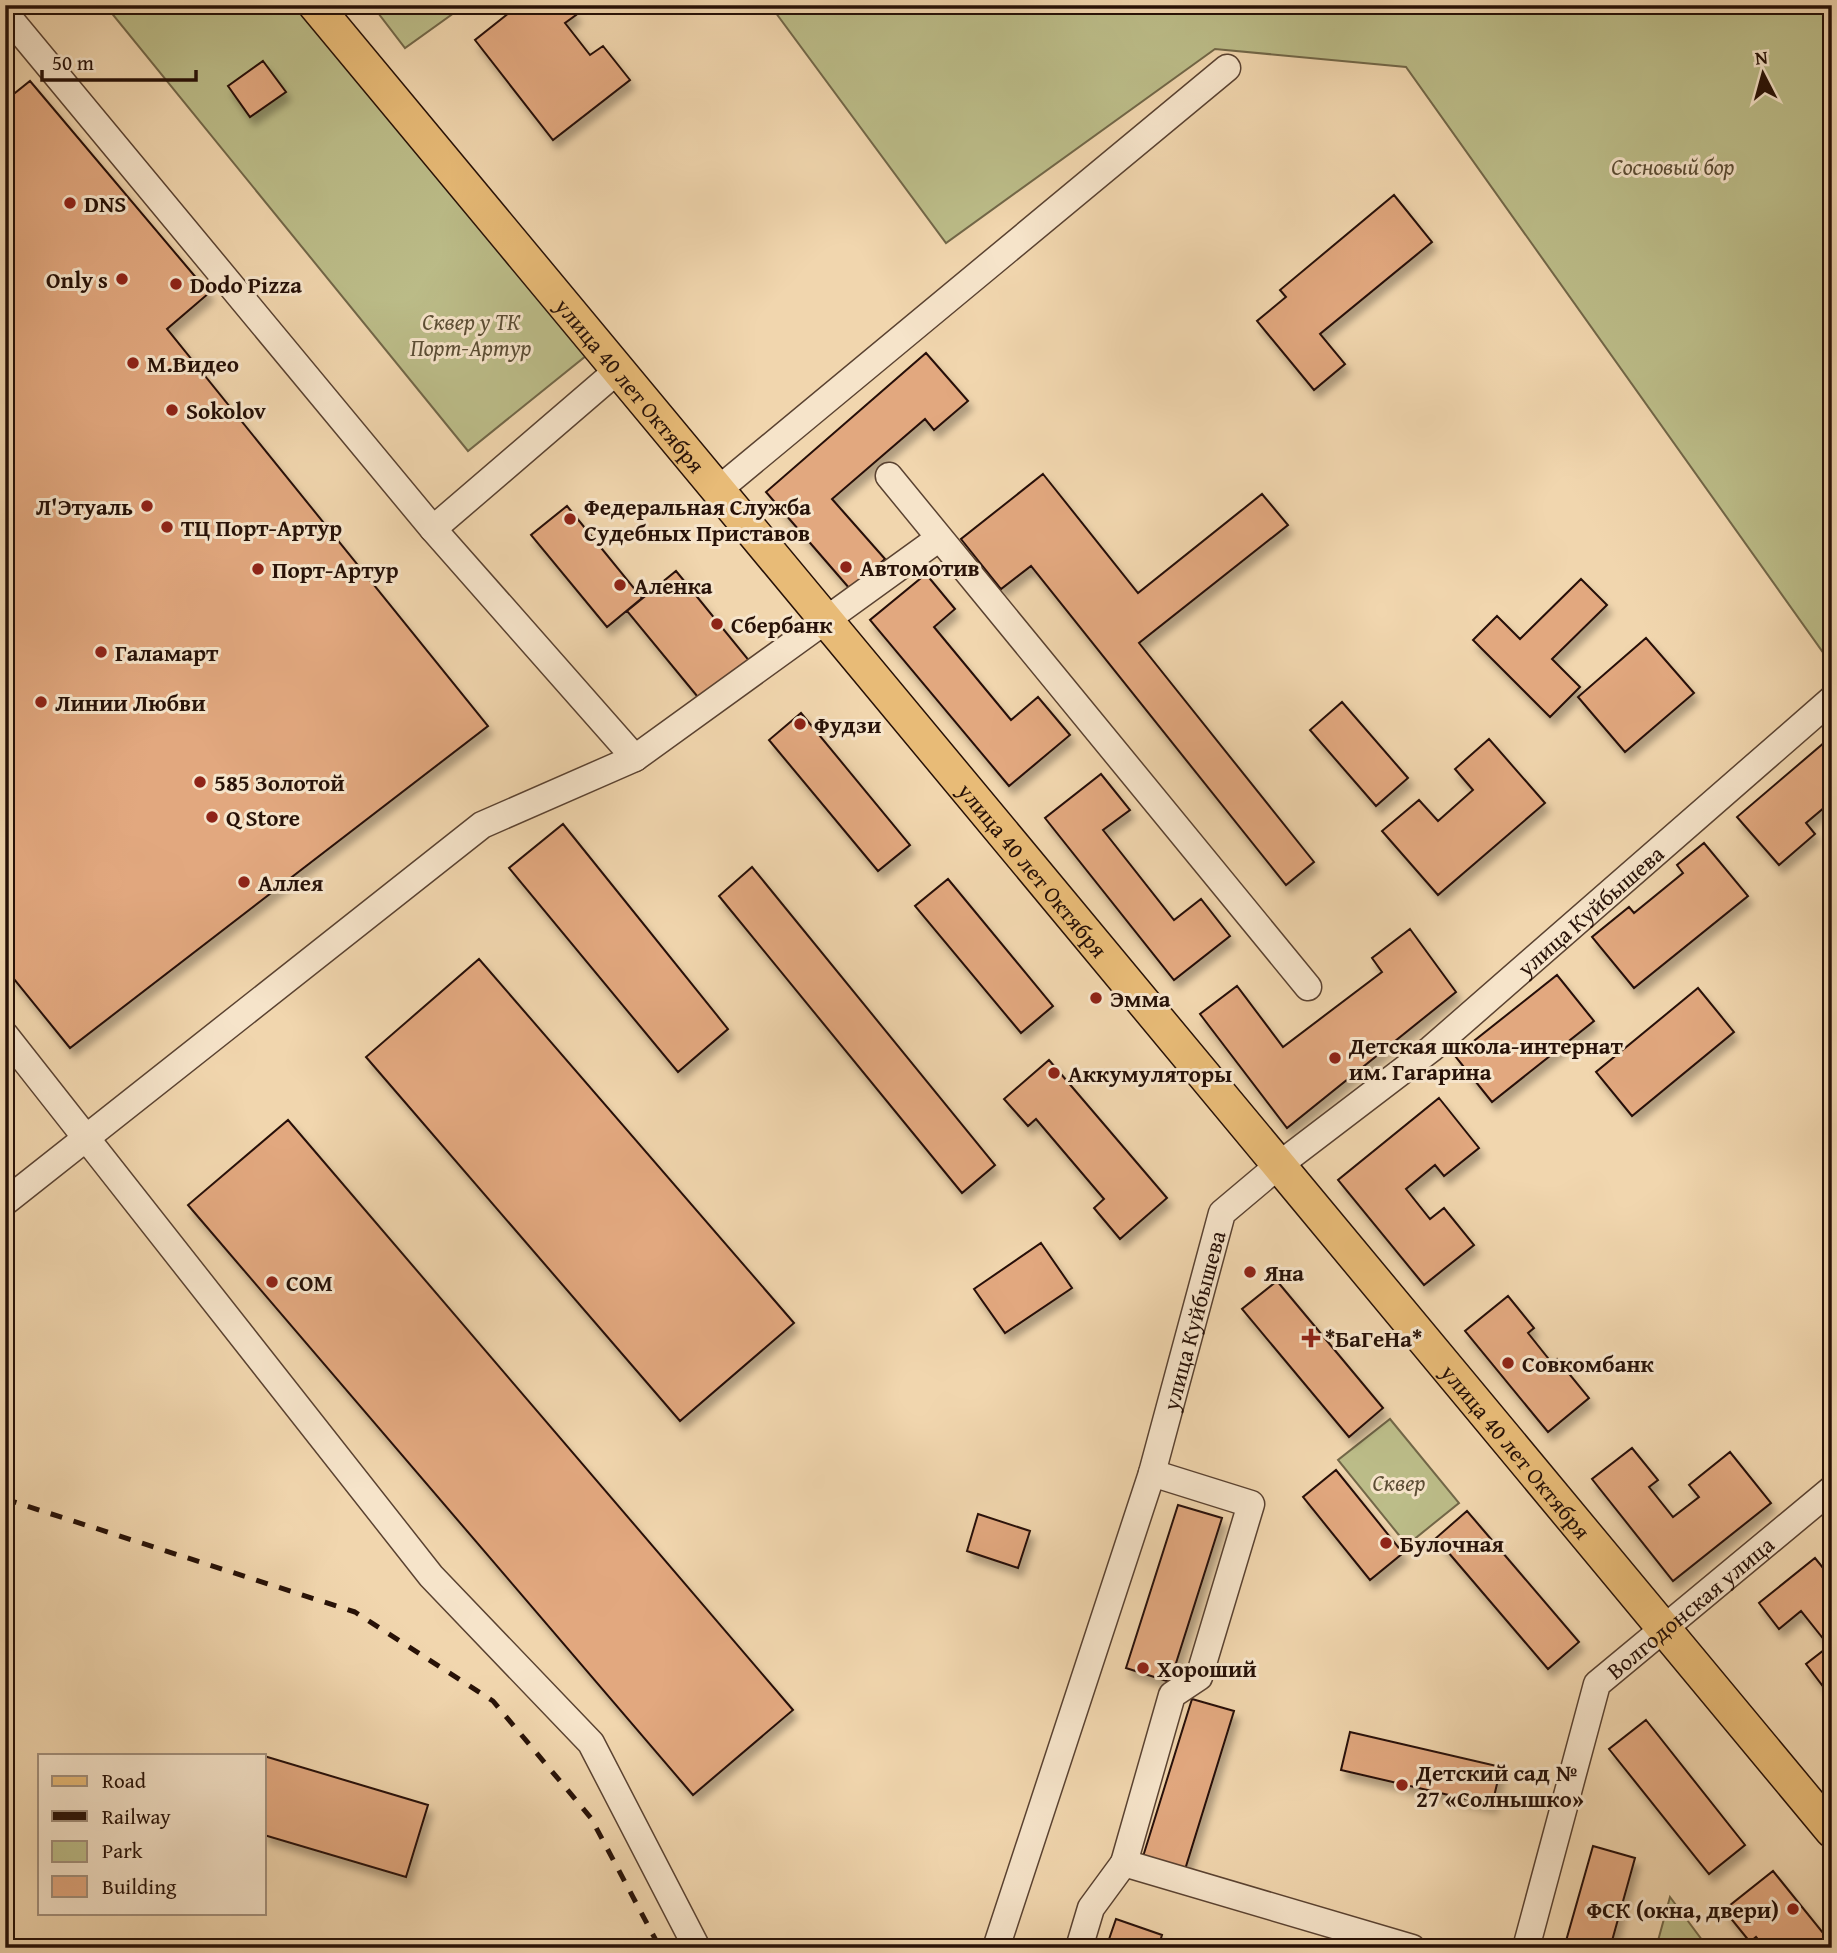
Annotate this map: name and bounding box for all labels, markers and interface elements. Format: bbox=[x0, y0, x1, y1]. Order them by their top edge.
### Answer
scale bar bbox=[42, 38, 196, 82]
north arrow bbox=[1728, 38, 1798, 108]
text: N bbox=[1753, 42, 1769, 72]
text: 50 m bbox=[52, 47, 94, 78]
park label: Сосновый бор bbox=[1611, 150, 1735, 183]
place label: DNS bbox=[84, 187, 126, 220]
marker: DNS bbox=[62, 195, 78, 211]
place label: Only s bbox=[46, 263, 108, 296]
place label: Dodo Pizza bbox=[190, 268, 302, 301]
marker: Only s bbox=[114, 271, 130, 287]
marker: Dodo Pizza bbox=[168, 276, 184, 292]
street label: улица 40 лет Октября bbox=[547, 290, 713, 480]
park label: Сквер у ТК Порт-Артур bbox=[410, 305, 532, 364]
place label: М.Видео bbox=[147, 347, 239, 380]
marker: М.Видео bbox=[125, 355, 141, 371]
place label: Sokolov bbox=[186, 394, 266, 427]
marker: Sokolov bbox=[164, 402, 180, 418]
place label: Л'Этуаль bbox=[36, 490, 133, 523]
place label: Федеральная Служба Судебных Приставов bbox=[584, 490, 811, 549]
marker: Л'Этуаль bbox=[139, 498, 155, 514]
place label: ТЦ Порт-Артур bbox=[181, 511, 342, 544]
marker: Федеральная Служба Судебных Приставов bbox=[562, 511, 578, 527]
marker: ТЦ Порт-Артур bbox=[159, 519, 175, 535]
place label: Автомотив bbox=[860, 551, 980, 584]
place label: Порт-Артур bbox=[272, 553, 399, 586]
marker: Автомотив bbox=[838, 559, 854, 575]
marker: Порт-Артур bbox=[250, 561, 266, 577]
place label: Аленка bbox=[634, 569, 713, 602]
marker: Аленка bbox=[612, 577, 628, 593]
place label: Сбербанк bbox=[731, 608, 833, 641]
marker: Сбербанк bbox=[709, 616, 725, 632]
place label: Галамарт bbox=[115, 636, 219, 669]
marker: Галамарт bbox=[93, 644, 109, 660]
place label: Линии Любви bbox=[55, 686, 206, 719]
marker: Линии Любви bbox=[33, 694, 49, 710]
place label: Фудзи bbox=[814, 708, 881, 741]
marker: Фудзи bbox=[792, 716, 808, 732]
place label: 585 Золотой bbox=[214, 766, 345, 799]
marker: 585 Золотой bbox=[192, 774, 208, 790]
street label: улица 40 лет Октября bbox=[950, 774, 1116, 964]
place label: Q Store bbox=[226, 801, 300, 834]
marker: Q Store bbox=[204, 809, 220, 825]
street label: улица Куйбышева bbox=[1509, 837, 1671, 984]
place label: Аллея bbox=[258, 866, 323, 899]
marker: Аллея bbox=[236, 874, 252, 890]
place label: Эмма bbox=[1110, 982, 1171, 1015]
marker: Эмма bbox=[1088, 990, 1104, 1006]
place label: Детская школа-интернат им. Гагарина bbox=[1348, 1029, 1624, 1088]
marker: Детская школа-интернат им. Гагарина bbox=[1327, 1050, 1343, 1066]
place label: Аккумуляторы bbox=[1068, 1057, 1232, 1090]
marker: Аккумуляторы bbox=[1046, 1065, 1062, 1081]
street label: улица Куйбышева bbox=[1153, 1227, 1233, 1415]
place label: Яна bbox=[1263, 1256, 1304, 1289]
marker: Яна bbox=[1242, 1264, 1258, 1280]
place label: СОМ bbox=[286, 1266, 333, 1299]
marker: СОМ bbox=[264, 1274, 280, 1290]
place label: *БаГеНа* bbox=[1325, 1322, 1422, 1355]
marker: *БаГеНа* bbox=[1303, 1330, 1319, 1346]
place label: Совкомбанк bbox=[1522, 1347, 1655, 1380]
marker: Совкомбанк bbox=[1500, 1355, 1516, 1371]
street label: улица 40 лет Октября bbox=[1433, 1356, 1599, 1546]
park label: Сквер bbox=[1372, 1466, 1426, 1499]
place label: Булочная bbox=[1400, 1527, 1504, 1560]
street label: Волгодонская улица bbox=[1599, 1528, 1781, 1686]
marker: Булочная bbox=[1378, 1535, 1394, 1551]
place label: Хороший bbox=[1157, 1652, 1257, 1685]
marker: Хороший bbox=[1135, 1660, 1151, 1676]
legend bbox=[38, 1754, 266, 1914]
place label: Детский сад № 27 «Солнышко» bbox=[1415, 1756, 1584, 1815]
text: Road bbox=[102, 1765, 147, 1796]
marker: Детский сад № 27 «Солнышко» bbox=[1394, 1777, 1410, 1793]
text: Railway bbox=[102, 1801, 171, 1832]
text: Park bbox=[102, 1835, 143, 1866]
text: Building bbox=[102, 1871, 177, 1902]
place label: ФСК (окна, двери) bbox=[1586, 1893, 1779, 1926]
marker: ФСК (окна, двери) bbox=[1785, 1901, 1801, 1917]

